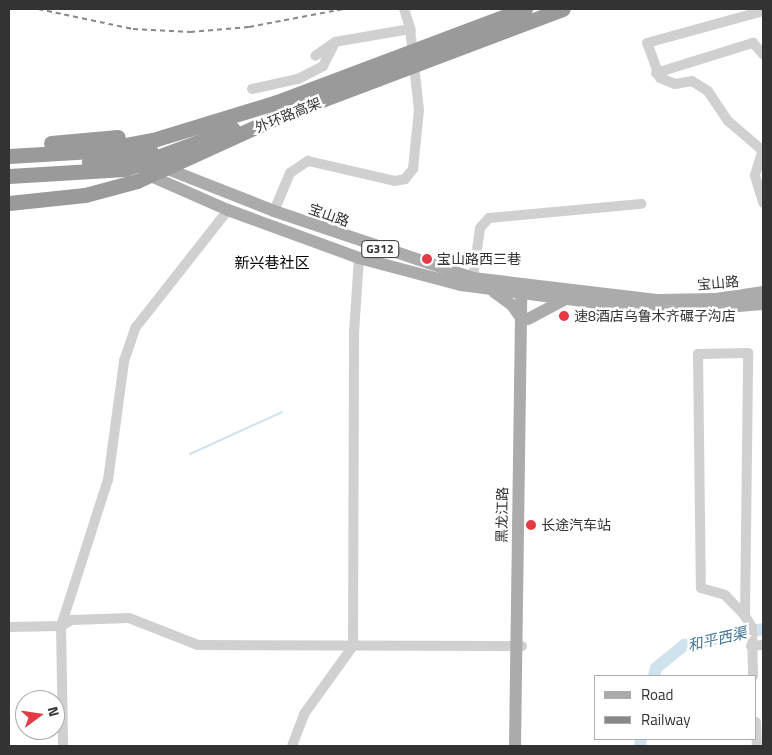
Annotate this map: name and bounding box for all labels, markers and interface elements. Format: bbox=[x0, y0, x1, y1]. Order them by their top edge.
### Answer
street label: 外环路高架 bbox=[252, 94, 324, 136]
street label: 宝山路 bbox=[306, 200, 352, 230]
road number: G312 bbox=[361, 240, 399, 258]
place label: 宝山路西三巷 bbox=[437, 251, 521, 267]
marker: 宝山路西三巷 bbox=[421, 253, 433, 265]
district label: 新兴巷社区 bbox=[235, 254, 309, 272]
street label: 宝山路 bbox=[696, 273, 740, 293]
place label: 速8酒店乌鲁木齐碾子沟店 bbox=[574, 308, 736, 324]
marker: 速8酒店乌鲁木齐碾子沟店 bbox=[558, 310, 570, 322]
street label: 黑龙江路 bbox=[493, 487, 511, 543]
place label: 长途汽车站 bbox=[541, 517, 611, 533]
marker: 长途汽车站 bbox=[525, 519, 537, 531]
water label: 和平西渠 bbox=[686, 623, 748, 655]
legend bbox=[594, 675, 757, 740]
text: Road bbox=[641, 683, 673, 706]
north arrow bbox=[15, 690, 65, 740]
text: N bbox=[43, 704, 65, 719]
text: Railway bbox=[641, 708, 691, 731]

